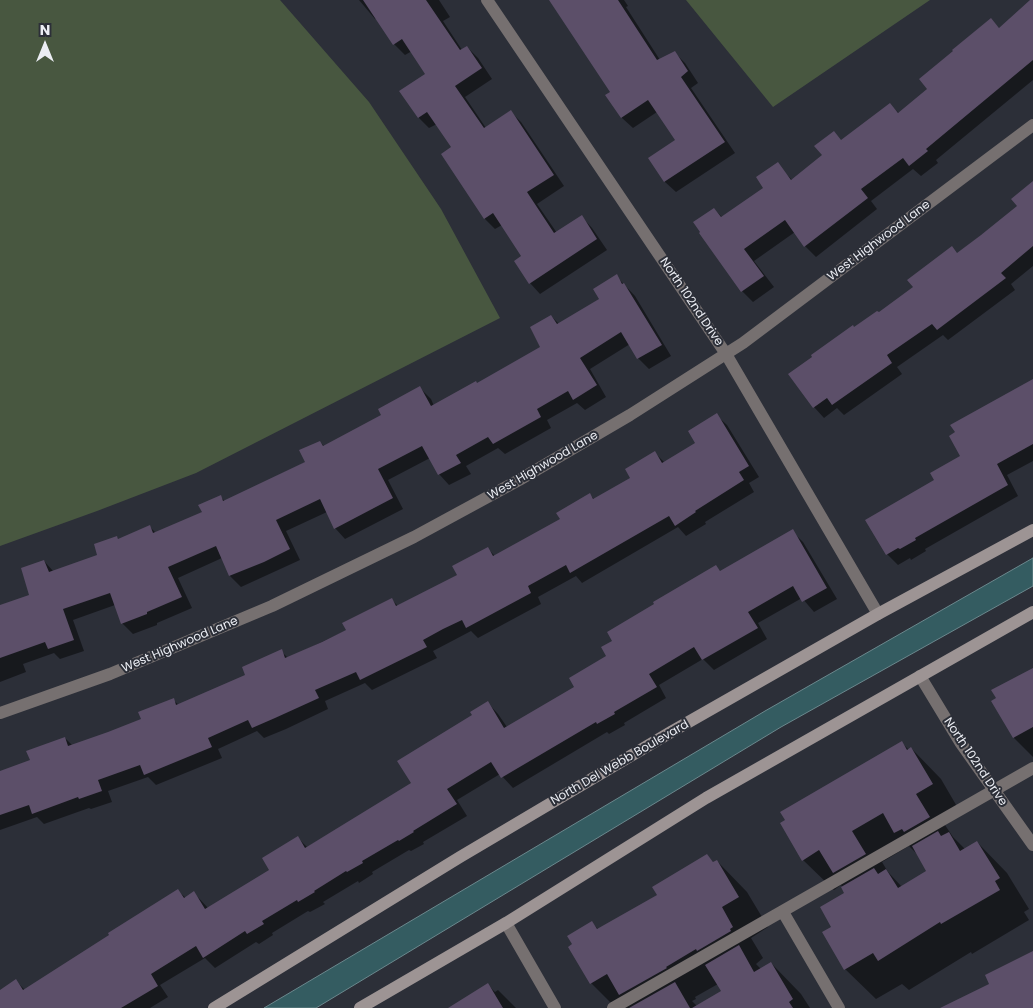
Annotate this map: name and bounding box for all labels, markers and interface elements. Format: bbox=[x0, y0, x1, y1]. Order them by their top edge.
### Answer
north arrow bbox=[20, 20, 70, 70]
text: N bbox=[40, 20, 50, 40]
street label: West Highwood Lane bbox=[825, 198, 933, 284]
street label: North 102nd Drive bbox=[656, 255, 726, 349]
street label: West Highwood Lane bbox=[485, 429, 601, 503]
street label: West Highwood Lane bbox=[120, 614, 240, 676]
street label: North 102nd Drive bbox=[940, 715, 1010, 809]
street label: North Del Webb Boulevard bbox=[548, 718, 692, 808]

